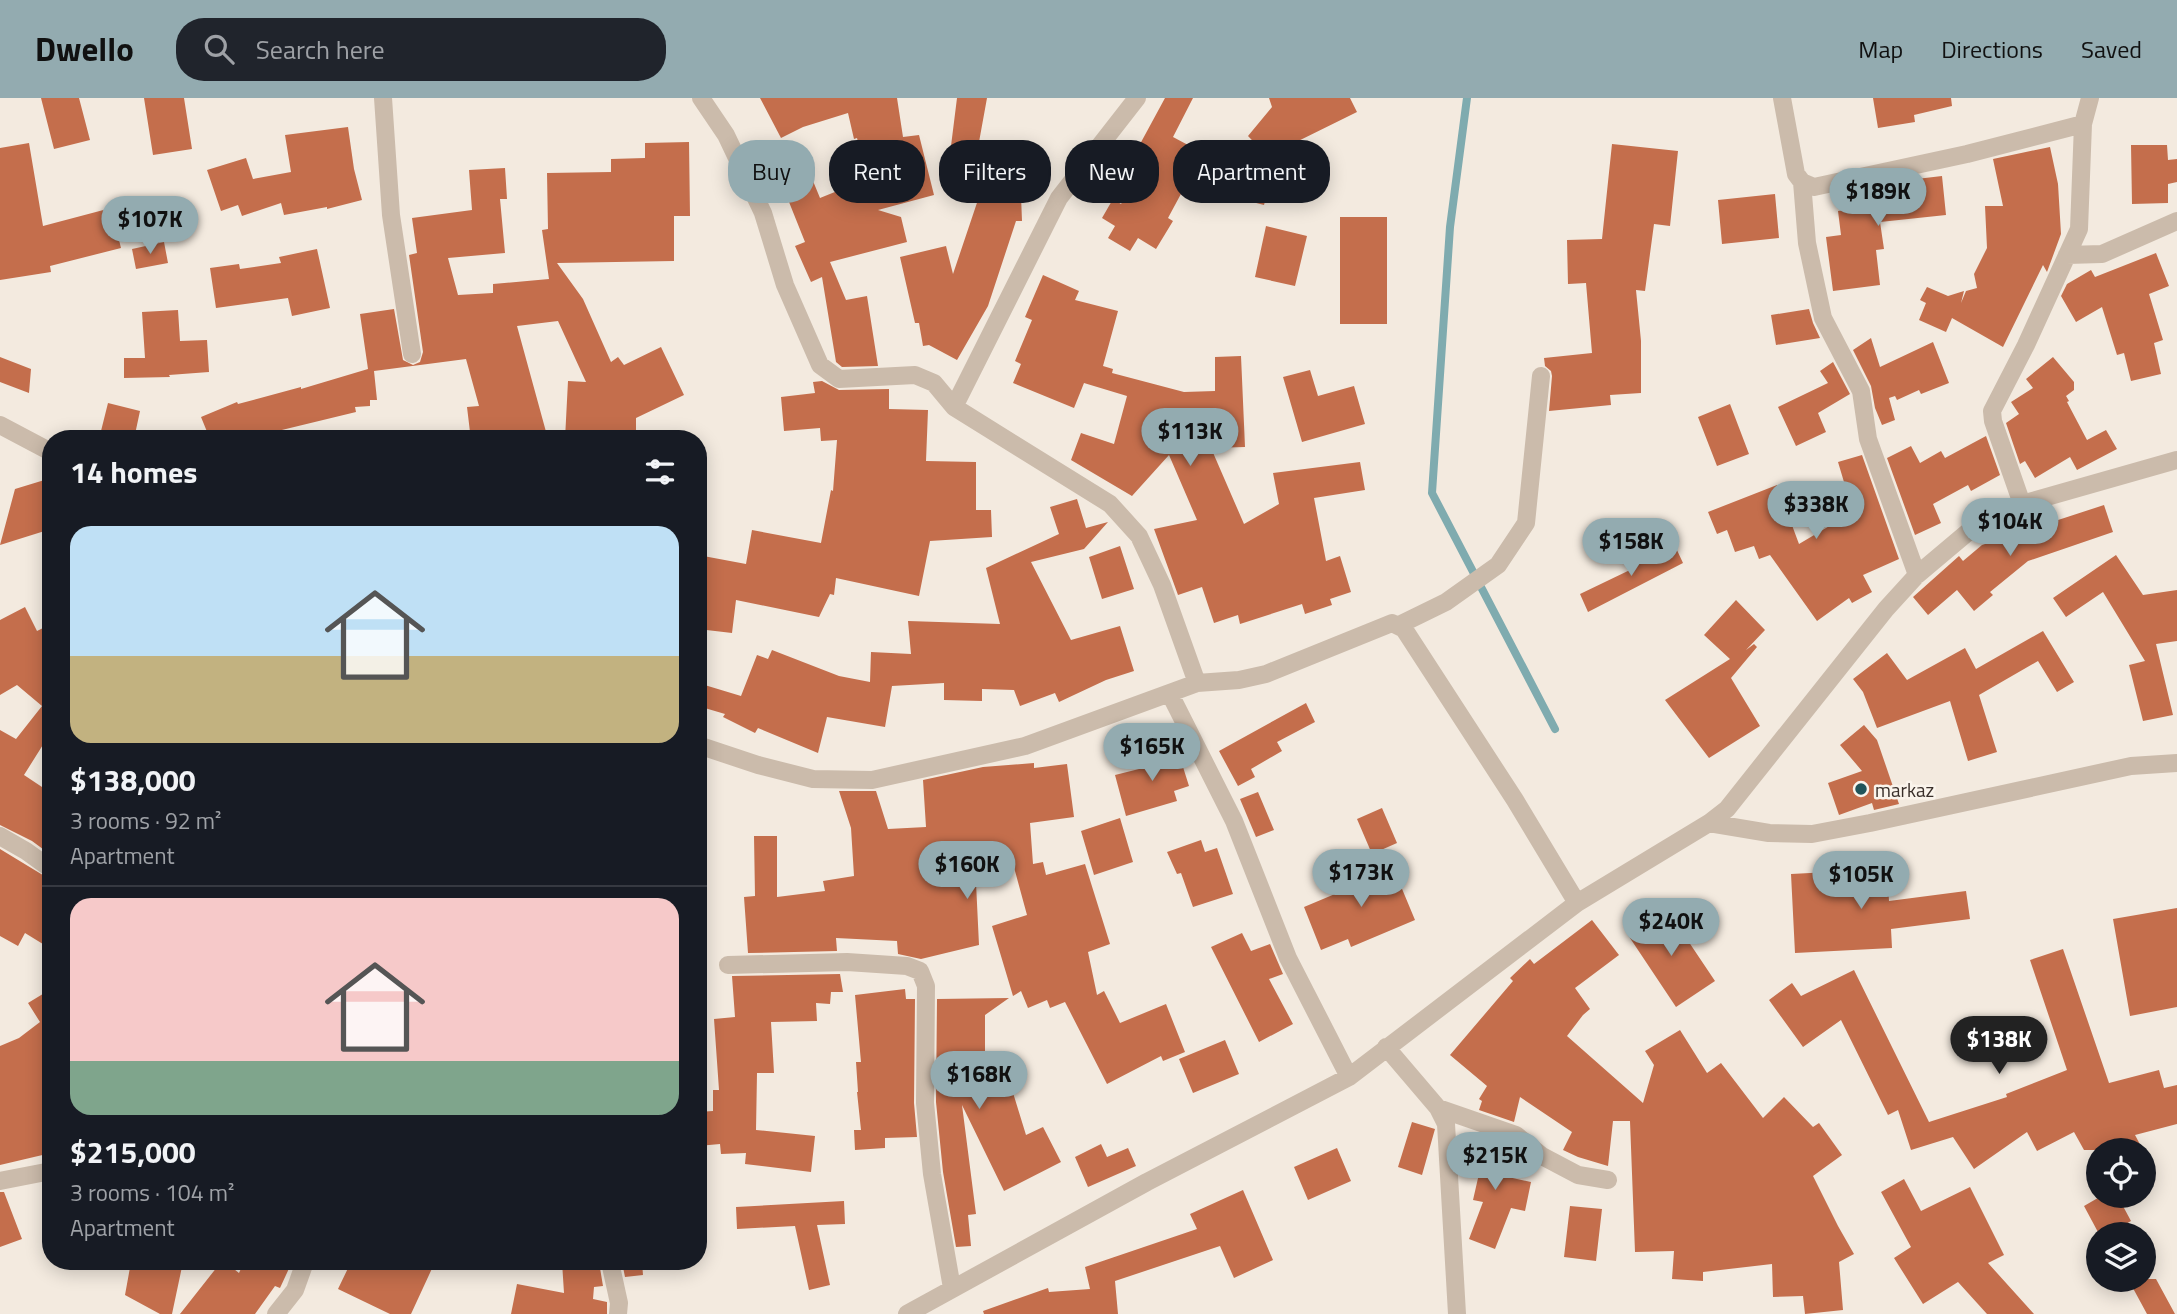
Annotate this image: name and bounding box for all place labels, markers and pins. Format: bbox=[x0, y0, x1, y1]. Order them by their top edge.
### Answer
pin: $189K bbox=[1829, 169, 1927, 228]
pin: $107K bbox=[101, 197, 199, 256]
pin: $113K bbox=[1141, 408, 1239, 468]
pin: $338K bbox=[1767, 482, 1865, 541]
pin: $104K bbox=[1961, 498, 2059, 558]
pin: $158K bbox=[1582, 518, 1680, 578]
pin: $165K bbox=[1103, 724, 1201, 783]
place label: markaz bbox=[1875, 775, 1934, 804]
marker: markaz bbox=[1853, 781, 1869, 797]
pin: $160K bbox=[918, 842, 1016, 901]
pin: $173K bbox=[1312, 850, 1410, 909]
pin: $105K bbox=[1812, 852, 1910, 911]
pin: $240K bbox=[1622, 898, 1720, 958]
pin: $138K bbox=[1950, 1016, 2048, 1076]
pin: $168K bbox=[930, 1052, 1028, 1111]
pin: $215K bbox=[1446, 1132, 1544, 1192]

